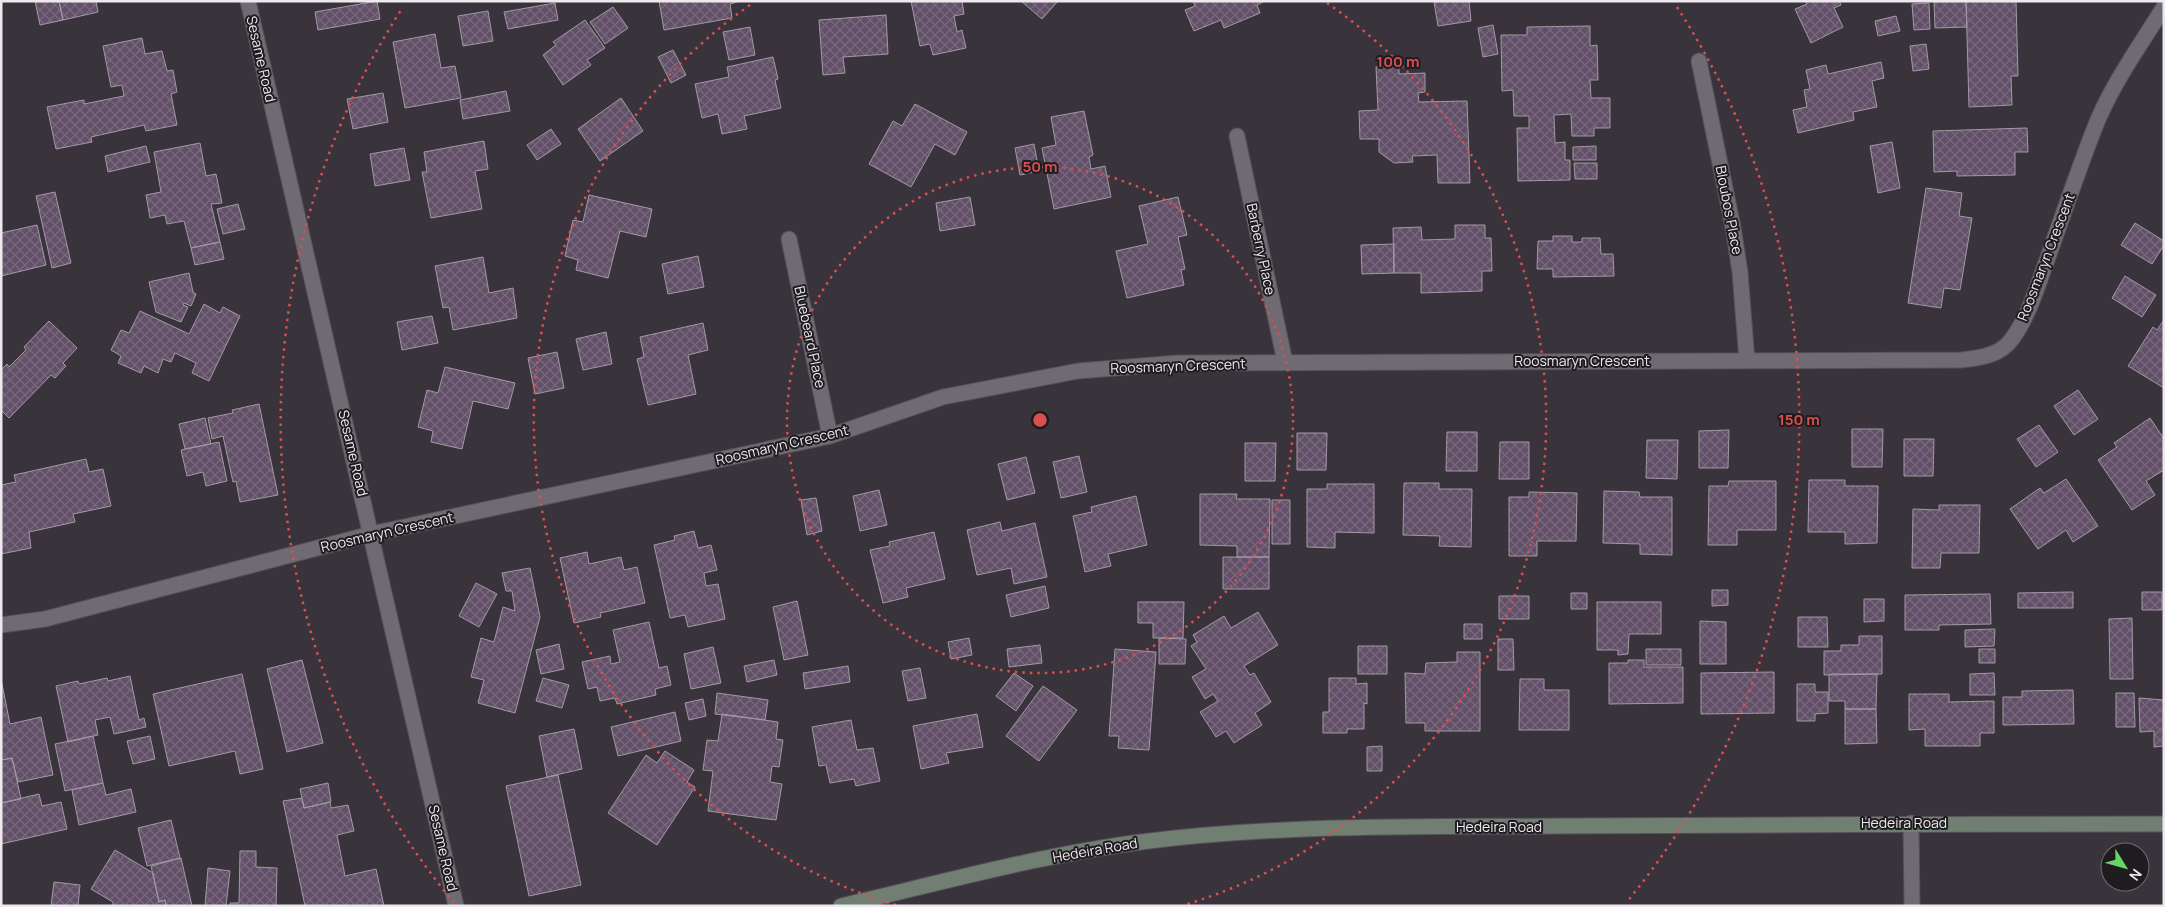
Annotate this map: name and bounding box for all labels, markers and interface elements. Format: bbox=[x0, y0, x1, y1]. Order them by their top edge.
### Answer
street label: Sesame Road bbox=[242, 14, 281, 104]
text: 100 m bbox=[1377, 51, 1419, 72]
text: 50 m bbox=[1022, 156, 1058, 177]
street label: Bloubos Place bbox=[1712, 164, 1747, 256]
street label: Roosmaryn Crescent bbox=[2012, 190, 2079, 324]
street label: Barberry Place bbox=[1242, 201, 1280, 297]
street label: Bluebeard Place bbox=[790, 284, 831, 390]
street label: Roosmaryn Crescent bbox=[1514, 351, 1650, 370]
street label: Roosmaryn Crescent bbox=[1110, 354, 1246, 377]
street label: Sesame Road bbox=[334, 408, 373, 498]
text: 150 m bbox=[1778, 409, 1820, 430]
centre of rings bbox=[1031, 411, 1049, 429]
street label: Roosmaryn Crescent bbox=[714, 420, 850, 469]
street label: Roosmaryn Crescent bbox=[319, 507, 455, 556]
street label: Sesame Road bbox=[424, 803, 463, 893]
street label: Hedeira Road bbox=[1861, 813, 1947, 832]
street label: Hedeira Road bbox=[1456, 817, 1542, 836]
street label: Hedeira Road bbox=[1051, 833, 1139, 866]
north arrow bbox=[2100, 842, 2150, 892]
text: N bbox=[2125, 865, 2146, 885]

